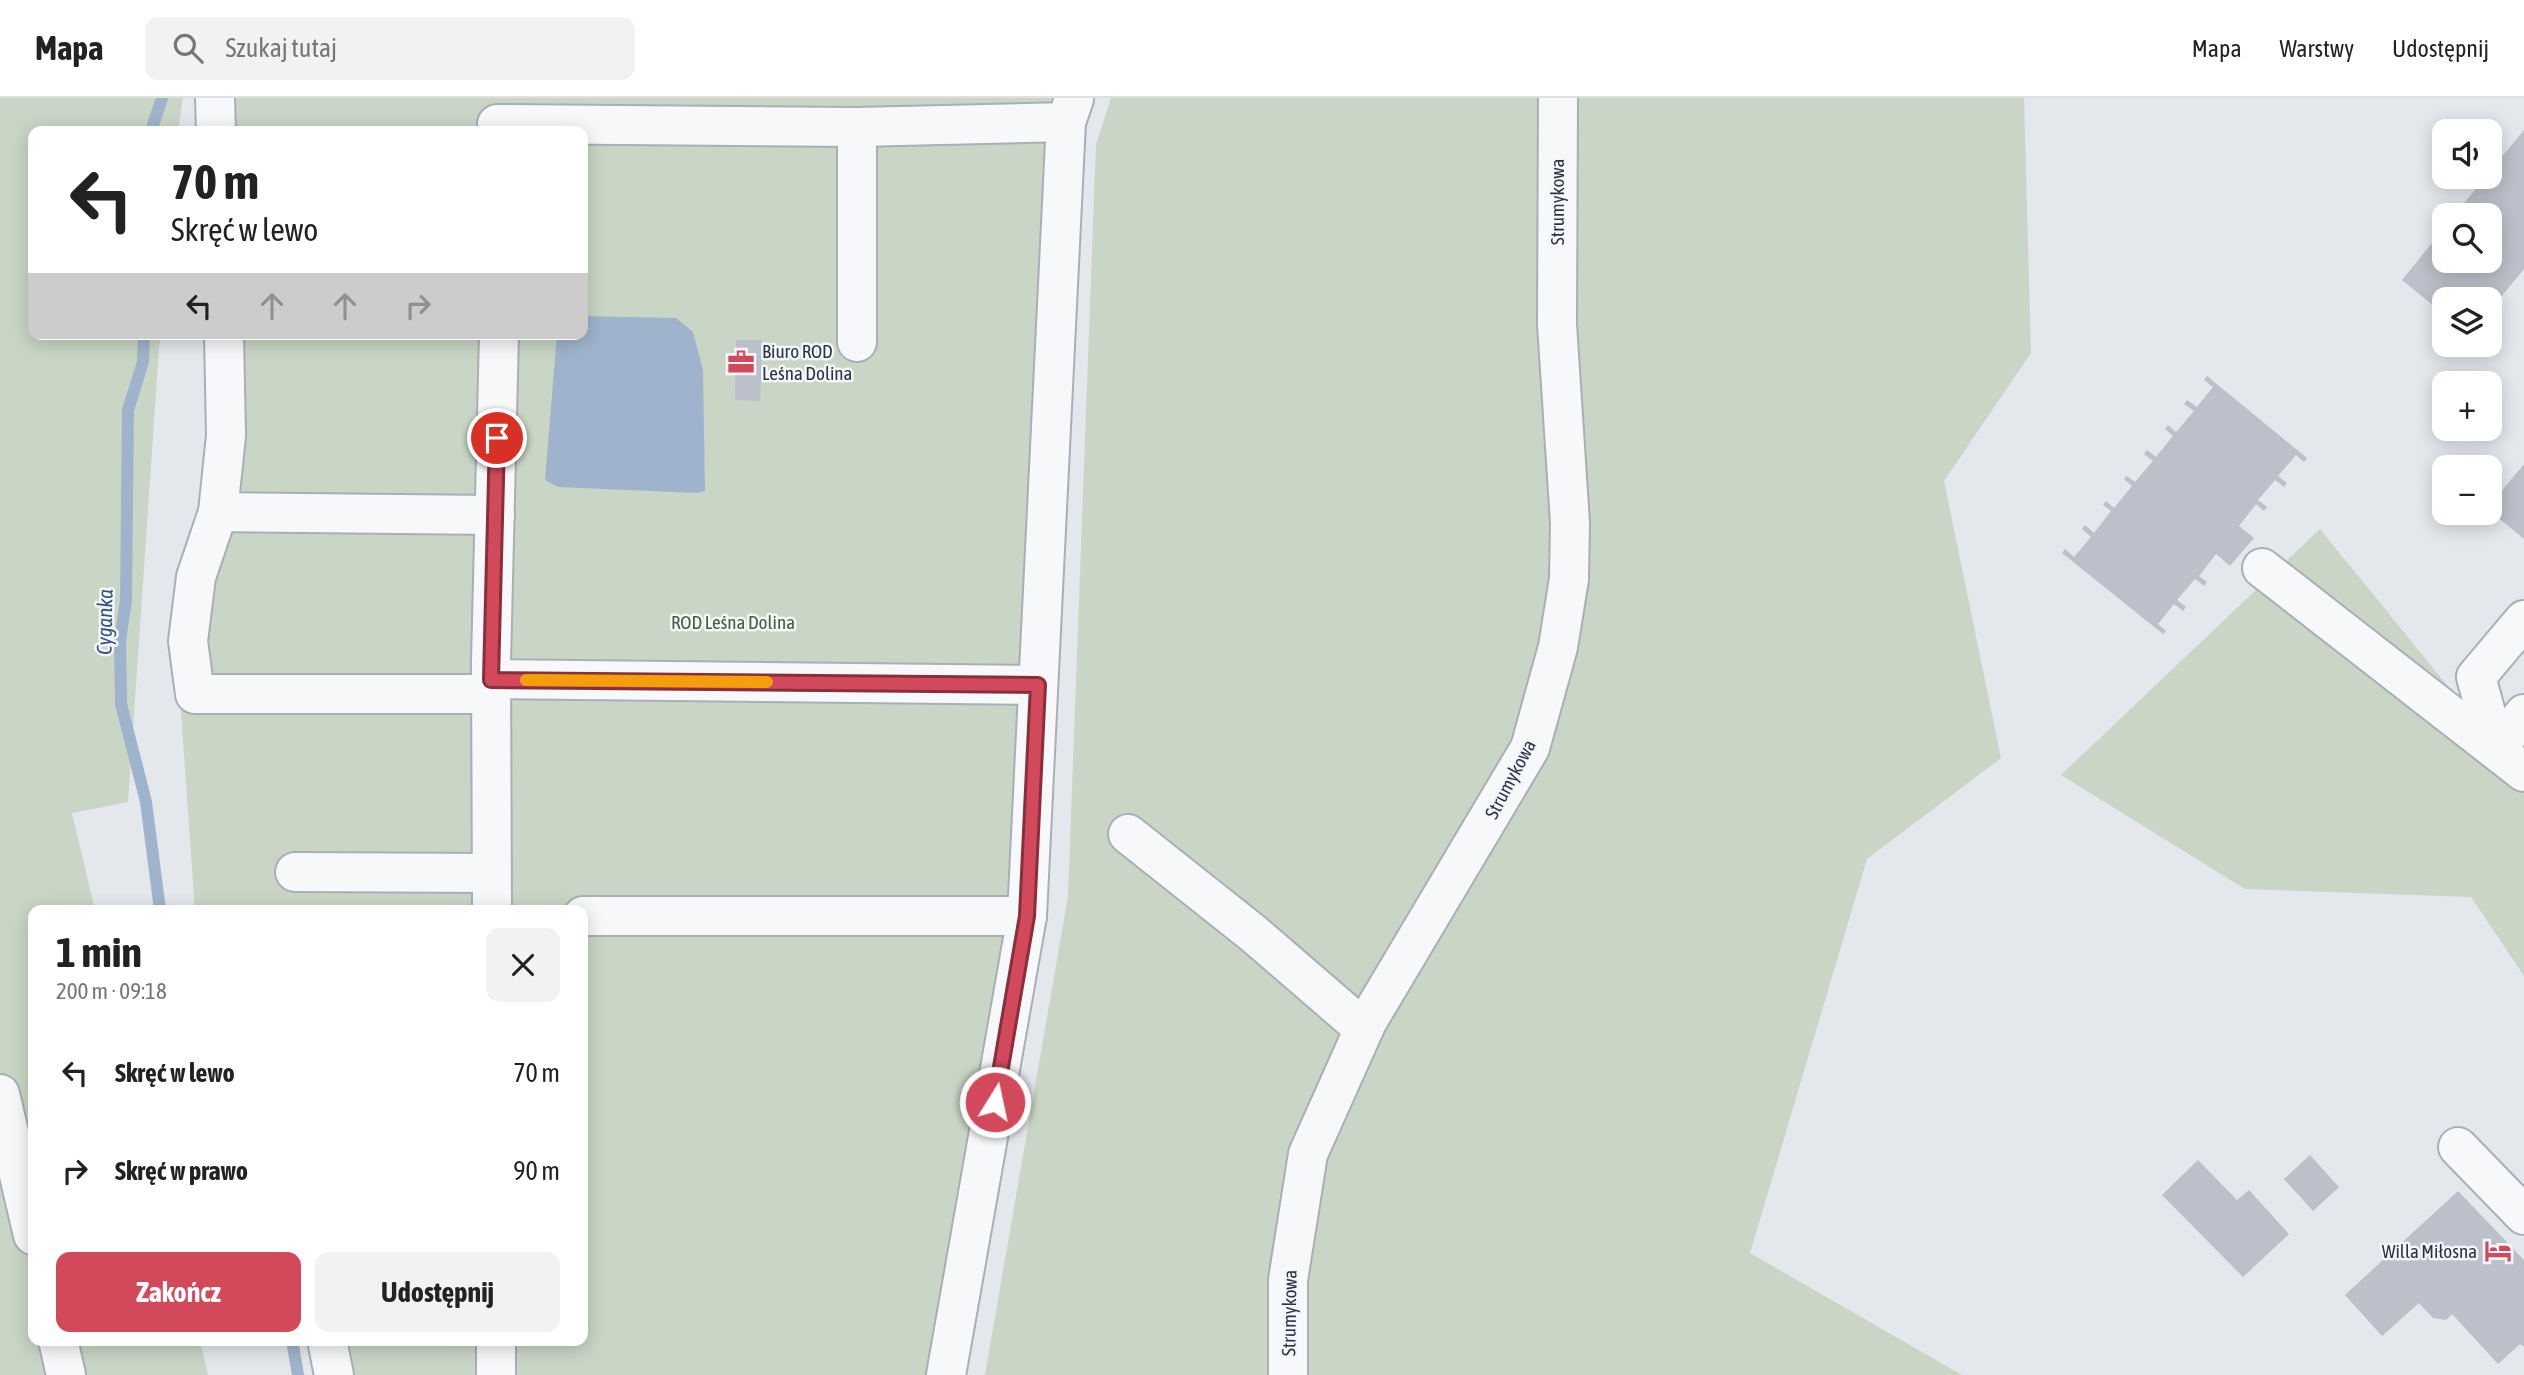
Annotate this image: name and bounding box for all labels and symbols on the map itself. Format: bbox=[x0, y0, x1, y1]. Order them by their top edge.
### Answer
street label: Strumykowa bbox=[1546, 159, 1568, 245]
place label: Biuro ROD Leśna Dolina bbox=[762, 340, 852, 384]
office icon: Biuro ROD Leśna Dolina bbox=[726, 347, 756, 377]
pin bbox=[467, 408, 527, 468]
water label: Cyganka bbox=[91, 589, 117, 655]
park label: ROD Leśna Dolina bbox=[671, 611, 795, 633]
street label: Strumykowa bbox=[1480, 736, 1540, 822]
position arrow bbox=[958, 1065, 1032, 1139]
hotel icon: Willa Miłosna bbox=[2483, 1236, 2513, 1266]
place label: Willa Miłosna bbox=[2382, 1240, 2477, 1262]
street label: Strumykowa bbox=[1277, 1270, 1301, 1356]

